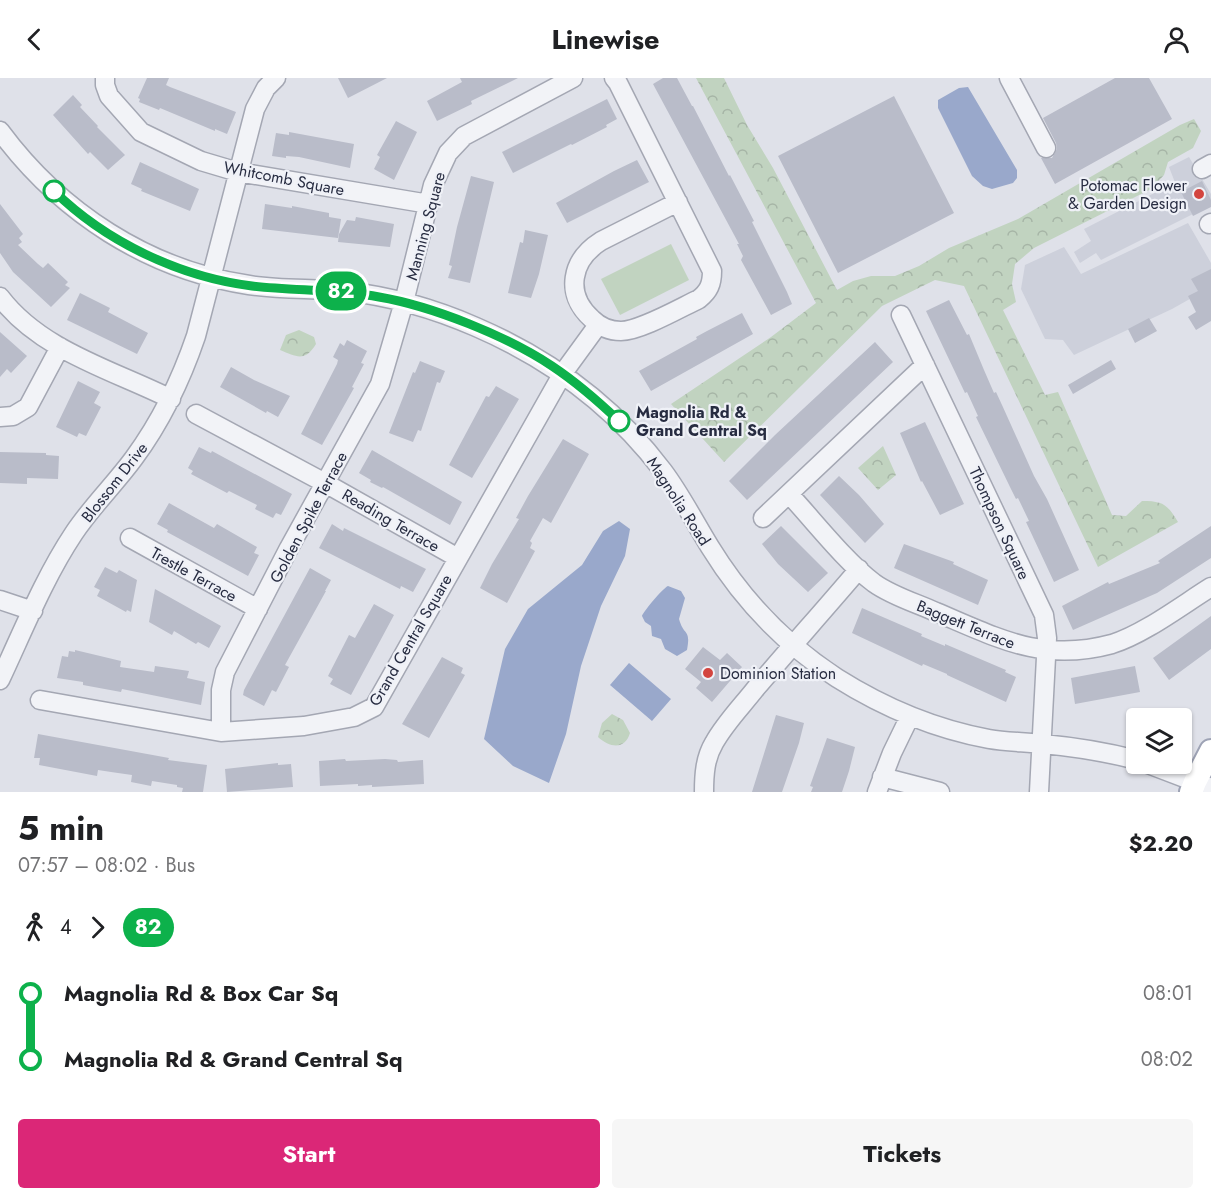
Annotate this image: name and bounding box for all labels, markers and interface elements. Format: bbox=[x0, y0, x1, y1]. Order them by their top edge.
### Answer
text: Linewise bbox=[551, 20, 660, 59]
icon: back bbox=[18, 23, 51, 56]
icon: person bbox=[1160, 23, 1193, 56]
street label: Whitcomb Square bbox=[222, 156, 346, 201]
street label: Manning Square bbox=[400, 169, 451, 283]
place label: Potomac Flower & Garden Design bbox=[1068, 174, 1187, 215]
unlabelled marker bbox=[43, 180, 65, 202]
marker: Potomac Flower & Garden Design bbox=[1192, 187, 1206, 201]
line badge: 82 bbox=[314, 272, 368, 310]
text: 82 bbox=[328, 276, 354, 306]
place label: Magnolia Rd & Grand Central Sq bbox=[636, 401, 767, 442]
marker: Magnolia Rd & Grand Central Sq bbox=[608, 410, 630, 432]
street label: Blossom Drive bbox=[76, 437, 153, 527]
street label: Golden Spike Terrace bbox=[264, 447, 353, 587]
street label: Magnolia Road bbox=[641, 452, 716, 550]
street label: Thompson Square bbox=[963, 463, 1036, 583]
street label: Reading Terrace bbox=[338, 483, 444, 558]
street label: Trestle Terrace bbox=[147, 541, 241, 608]
street label: Grand Central Square bbox=[363, 570, 458, 710]
street label: Baggett Terrace bbox=[913, 594, 1018, 655]
place label: Dominion Station bbox=[720, 662, 836, 685]
marker: Dominion Station bbox=[701, 666, 715, 680]
map controls bbox=[1126, 708, 1192, 774]
button: layers bbox=[1126, 708, 1192, 774]
text: 5 min bbox=[18, 805, 104, 852]
text: $2.20 bbox=[1129, 827, 1193, 859]
text: 07:57 – 08:02 · Bus bbox=[18, 851, 195, 880]
icon: walk bbox=[18, 911, 51, 944]
icon: forward bbox=[81, 911, 114, 944]
text: 82 bbox=[135, 912, 162, 942]
text: 4 bbox=[60, 913, 72, 942]
text: Magnolia Rd & Box Car Sq bbox=[64, 977, 338, 1009]
text: 08:01 bbox=[1143, 979, 1193, 1008]
text: Magnolia Rd & Grand Central Sq bbox=[64, 1043, 403, 1075]
text: 08:02 bbox=[1141, 1045, 1193, 1074]
button: Start bbox=[18, 1119, 600, 1188]
button: Tickets bbox=[612, 1119, 1193, 1188]

